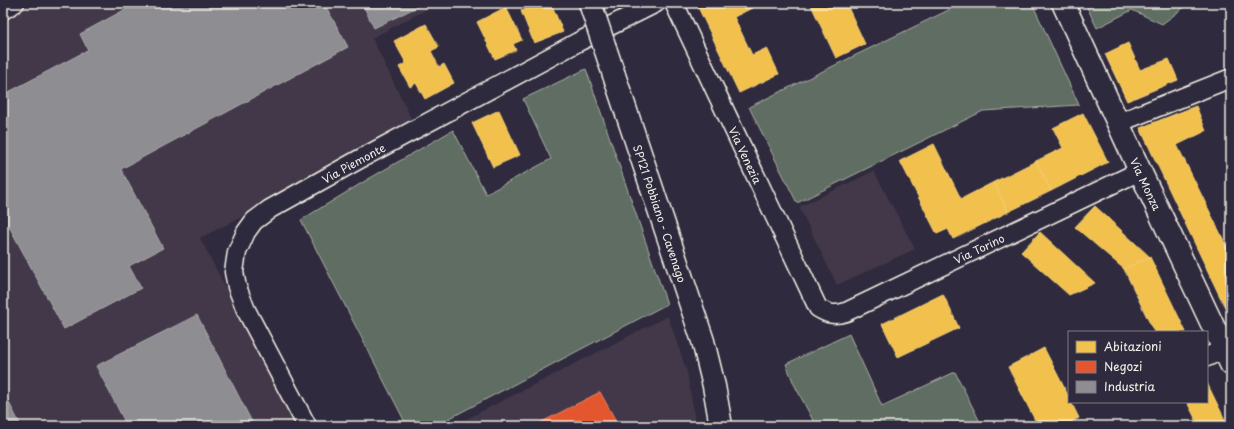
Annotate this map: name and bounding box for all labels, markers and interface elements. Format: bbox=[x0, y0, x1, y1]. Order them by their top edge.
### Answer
street label: Via Venezia bbox=[725, 124, 767, 186]
street label: Via Piemonte bbox=[318, 139, 388, 187]
street label: SP121 Pobbiano - Cavenago bbox=[629, 142, 691, 285]
street label: Via Monza bbox=[1126, 155, 1166, 213]
street label: Via Torino bbox=[951, 229, 1007, 268]
legend bbox=[1068, 331, 1208, 403]
text: Abitazioni bbox=[1104, 337, 1162, 355]
text: Negozi bbox=[1104, 357, 1142, 375]
text: Industria bbox=[1104, 377, 1156, 395]

